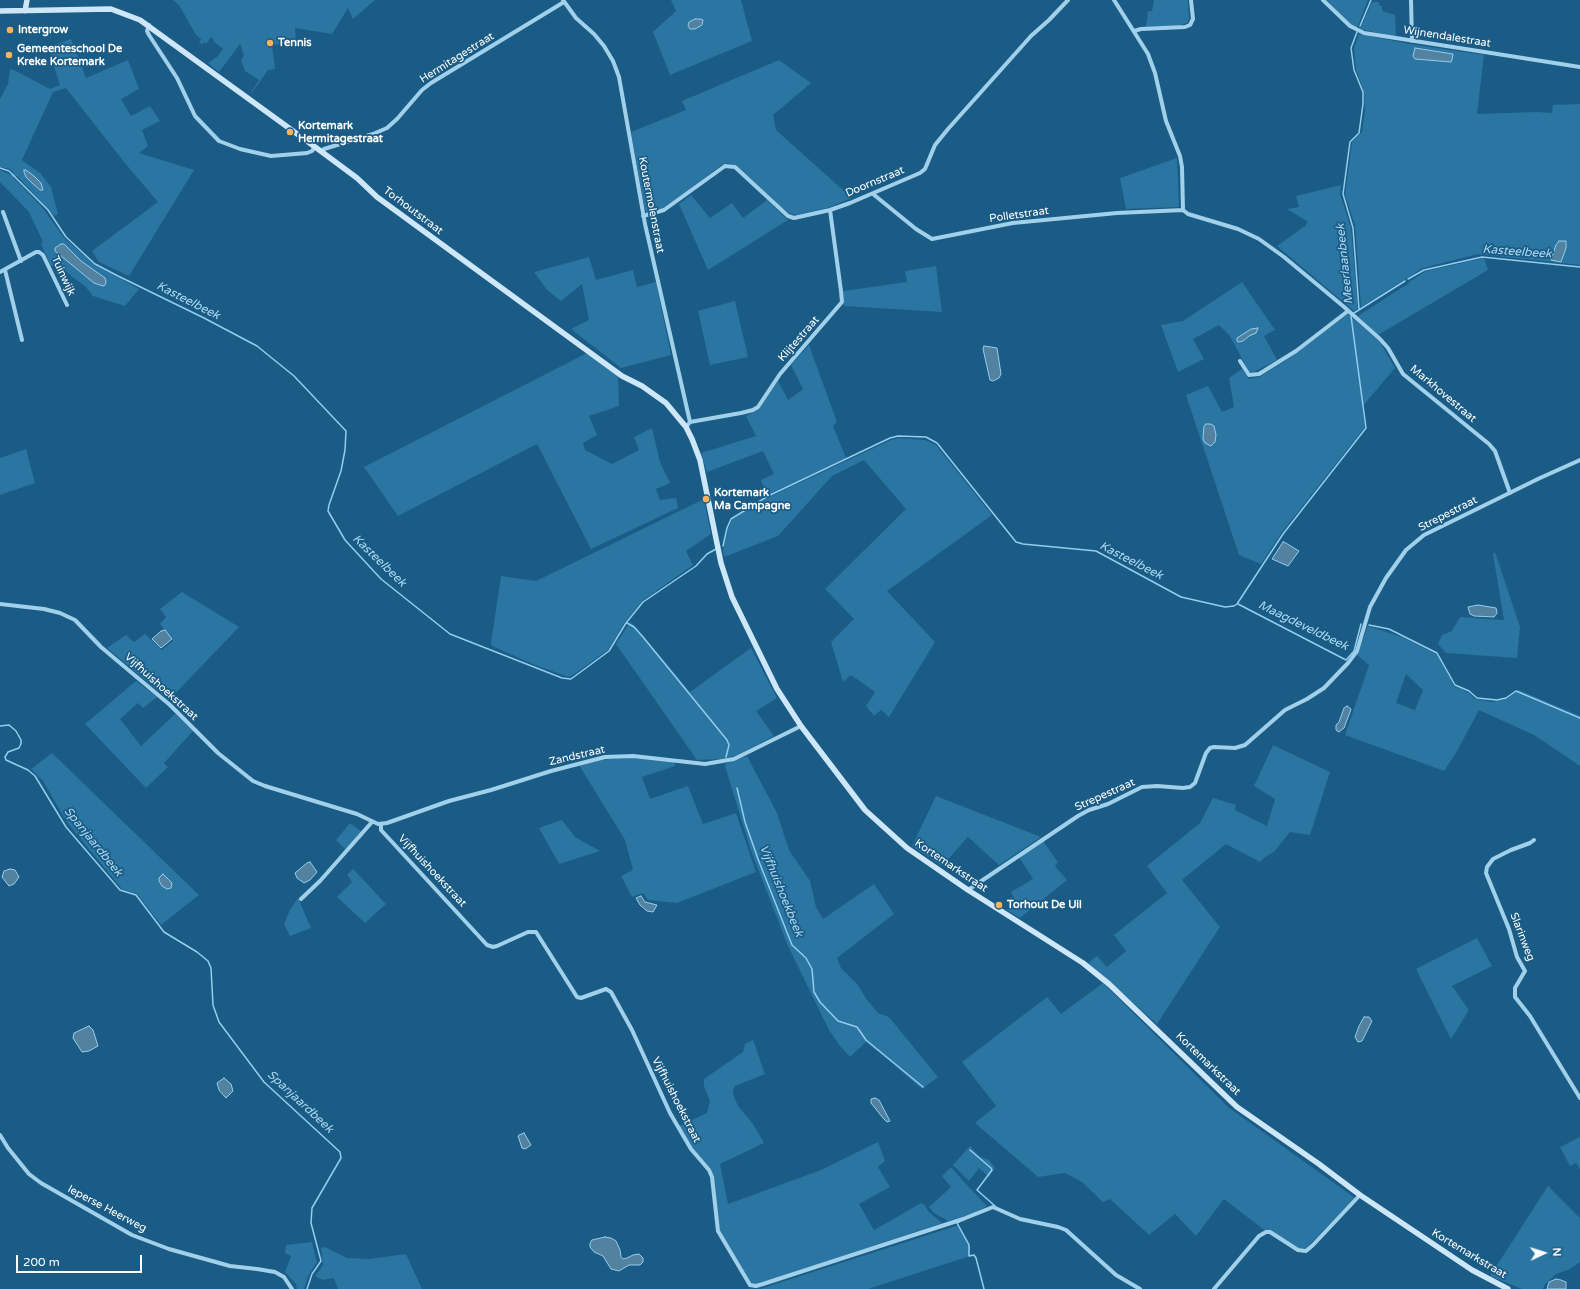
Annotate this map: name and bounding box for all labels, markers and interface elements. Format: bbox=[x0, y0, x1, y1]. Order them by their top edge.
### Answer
place label: Intergrow bbox=[18, 23, 68, 37]
street label: Wijnendalestraat bbox=[1402, 24, 1492, 50]
marker: Intergrow bbox=[5, 25, 15, 35]
street label: Hermitagestraat bbox=[417, 30, 497, 86]
place label: Tennis bbox=[278, 36, 312, 50]
marker: Tennis bbox=[265, 38, 275, 48]
place label: Gemeenteschool De Kreke Kortemark bbox=[17, 42, 122, 68]
marker: Gemeenteschool De Kreke Kortemark bbox=[4, 50, 14, 60]
place label: Kortemark Hermitagestraat bbox=[298, 119, 383, 145]
marker: Kortemark Hermitagestraat bbox=[285, 127, 295, 137]
street label: Koutermolenstraat bbox=[635, 156, 667, 254]
street label: Doornstraat bbox=[844, 164, 906, 200]
street label: Torhoutstraat bbox=[381, 184, 445, 238]
street label: Polletstraat bbox=[988, 204, 1050, 226]
water label: Meerlaanbeek bbox=[1334, 223, 1356, 305]
water label: Kasteelbeek bbox=[1482, 242, 1552, 262]
street label: Tuinwijk bbox=[48, 254, 78, 298]
water label: Kasteelbeek bbox=[154, 279, 222, 323]
street label: Klijtestraat bbox=[776, 314, 822, 364]
street label: Markhovestraat bbox=[1407, 362, 1479, 426]
place label: Kortemark Ma Campagne bbox=[714, 486, 791, 512]
marker: Kortemark Ma Campagne bbox=[701, 494, 711, 504]
street label: Strepestraat bbox=[1416, 494, 1480, 534]
water label: Kasteelbeek bbox=[349, 532, 409, 590]
water label: Kasteelbeek bbox=[1097, 539, 1165, 583]
water label: Maagdeveldbeek bbox=[1256, 598, 1350, 654]
street label: Vijfhuishoekstraat bbox=[122, 651, 200, 723]
street label: Zandstraat bbox=[548, 743, 606, 769]
street label: Strepestraat bbox=[1073, 776, 1137, 814]
water label: Spanjaardbeek bbox=[61, 804, 125, 880]
street label: Vijfhuishoekstraat bbox=[395, 832, 469, 910]
street label: Kortemarkstraat bbox=[912, 837, 990, 895]
water label: Vijfhuishoekbeek bbox=[756, 843, 806, 939]
place label: Torhout De Uil bbox=[1007, 898, 1082, 912]
marker: Torhout De Uil bbox=[994, 900, 1004, 910]
street label: Slarinweg bbox=[1507, 911, 1537, 963]
street label: Kortemarkstraat bbox=[1173, 1030, 1243, 1098]
street label: Vijfhuishoekstraat bbox=[649, 1055, 703, 1145]
water label: Spanjaardbeek bbox=[264, 1068, 336, 1136]
street label: Ieperse Heerweg bbox=[65, 1183, 149, 1235]
street label: Kortemarkstraat bbox=[1429, 1226, 1509, 1282]
north arrow bbox=[1524, 1233, 1564, 1273]
scale bar bbox=[18, 1247, 144, 1273]
text: N bbox=[1550, 1247, 1563, 1257]
text: 200 m bbox=[23, 1255, 60, 1269]

